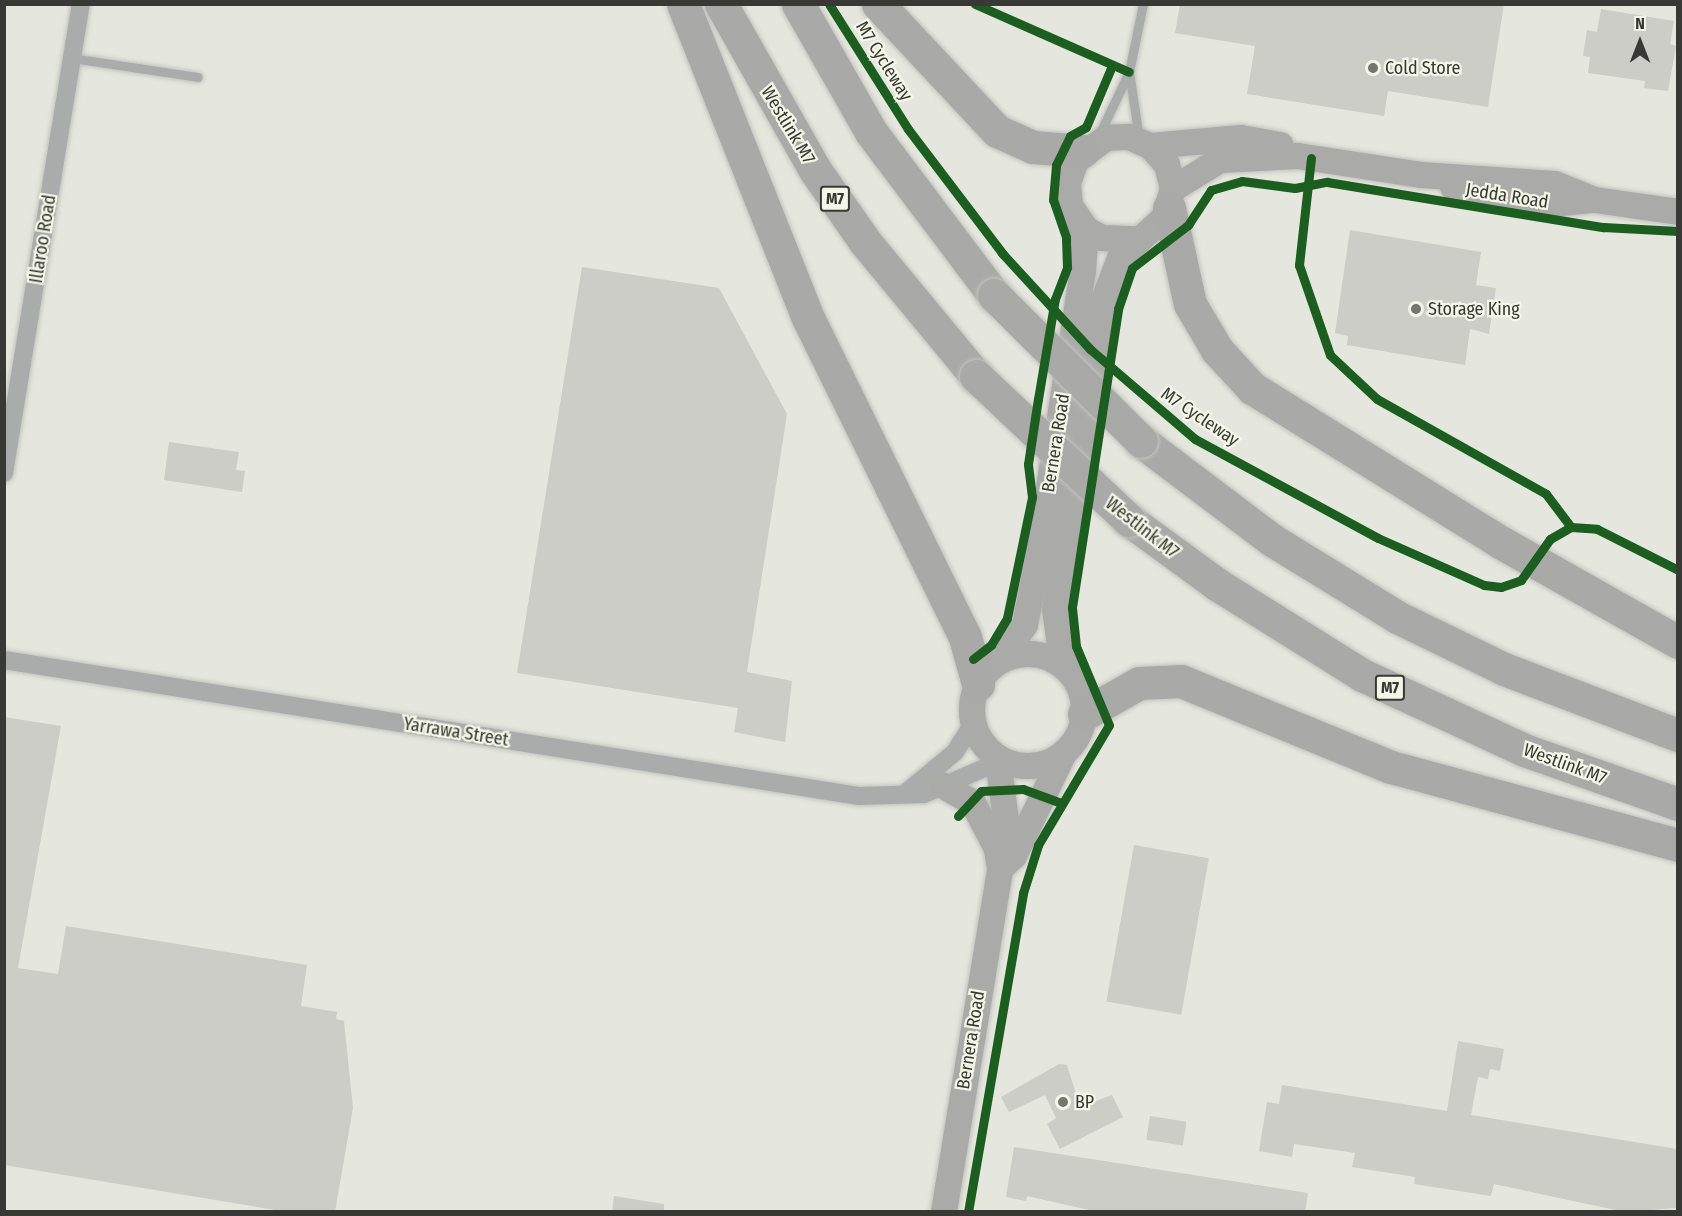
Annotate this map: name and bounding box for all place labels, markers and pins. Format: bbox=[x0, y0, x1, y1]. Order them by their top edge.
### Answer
place label: Cold Store bbox=[1385, 57, 1460, 79]
marker: Cold Store bbox=[1366, 61, 1380, 75]
place label: Storage King bbox=[1428, 298, 1520, 320]
marker: Storage King bbox=[1409, 302, 1423, 316]
place label: BP bbox=[1075, 1091, 1094, 1113]
marker: BP bbox=[1056, 1095, 1070, 1109]

